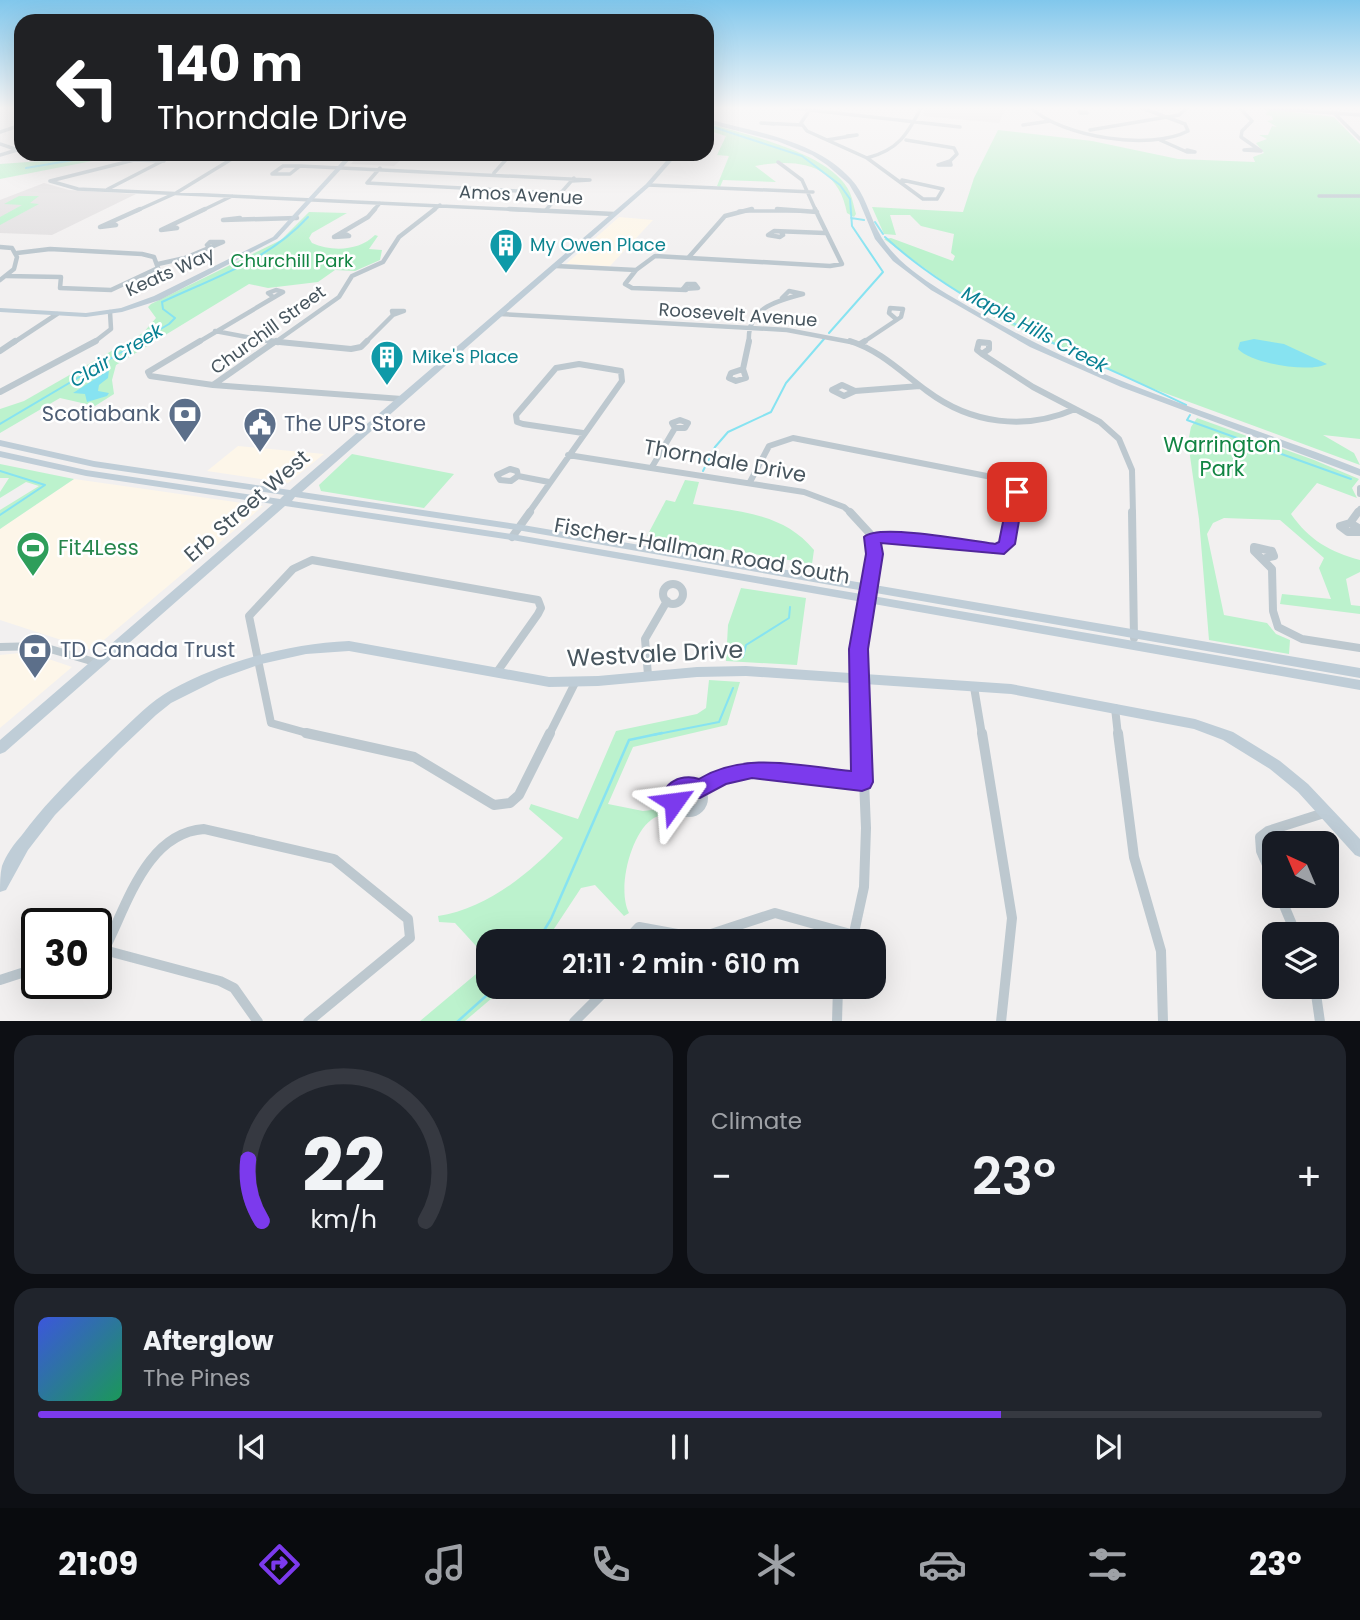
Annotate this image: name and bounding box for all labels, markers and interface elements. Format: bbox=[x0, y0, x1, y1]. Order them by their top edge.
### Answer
text: 140 m bbox=[157, 30, 303, 98]
icon: left bbox=[42, 42, 133, 133]
text: Thorndale Drive bbox=[157, 95, 407, 140]
street label: Amos Avenue bbox=[458, 179, 584, 210]
building icon: My Owen Place bbox=[487, 226, 525, 275]
place label: My Owen Place bbox=[530, 232, 666, 257]
street label: Keats Way bbox=[121, 241, 218, 302]
park label: Churchill Park bbox=[231, 248, 354, 273]
street label: Churchill Street bbox=[205, 279, 330, 380]
water label: Maple Hills Creek bbox=[957, 279, 1114, 380]
street label: Roosevelt Avenue bbox=[658, 296, 818, 333]
water label: Clair Creek bbox=[64, 316, 169, 394]
building icon: Mike's Place bbox=[368, 338, 406, 387]
place label: Mike's Place bbox=[412, 344, 519, 369]
bank icon: Scotiabank bbox=[166, 395, 204, 444]
place label: Scotiabank bbox=[42, 399, 160, 428]
public building icon: The UPS Store bbox=[241, 405, 279, 454]
place label: The UPS Store bbox=[284, 409, 426, 438]
park label: Warrington Park bbox=[1163, 430, 1281, 483]
street label: Thorndale Drive bbox=[642, 432, 809, 489]
street label: Erb Street West bbox=[178, 443, 316, 568]
pin bbox=[987, 462, 1047, 522]
icon: arrive bbox=[998, 473, 1036, 511]
street label: Fischer-Hallman Road South bbox=[552, 510, 852, 591]
sports icon: Fit4Less bbox=[14, 529, 52, 578]
place label: Fit4Less bbox=[58, 533, 139, 562]
bank icon: TD Canada Trust bbox=[16, 631, 54, 680]
street label: Westvale Drive bbox=[566, 632, 744, 675]
place label: TD Canada Trust bbox=[60, 635, 235, 664]
position arrow bbox=[637, 765, 711, 839]
north arrow bbox=[1262, 831, 1339, 908]
map controls bbox=[1262, 831, 1339, 999]
speed limit sign: 30 bbox=[21, 908, 112, 999]
button: layers bbox=[1262, 922, 1339, 999]
text: 21:11 · 2 min · 610 m bbox=[562, 946, 800, 982]
text: Climate bbox=[711, 1105, 802, 1137]
text: 22 bbox=[302, 1115, 385, 1216]
text: 23° bbox=[972, 1140, 1056, 1213]
text: − bbox=[711, 1150, 732, 1203]
text: + bbox=[1296, 1150, 1322, 1203]
text: km/h bbox=[310, 1201, 377, 1236]
text: Afterglow bbox=[143, 1323, 274, 1359]
text: The Pines bbox=[143, 1362, 251, 1394]
icon: previous bbox=[233, 1428, 271, 1466]
icon: pause bbox=[661, 1428, 699, 1466]
icon: next bbox=[1089, 1428, 1127, 1466]
icon: directions bbox=[255, 1540, 304, 1589]
icon: music bbox=[421, 1540, 470, 1589]
icon: phone bbox=[586, 1540, 635, 1589]
icon: climate bbox=[752, 1540, 801, 1589]
icon: car bbox=[918, 1540, 967, 1589]
icon: filters bbox=[1083, 1540, 1132, 1589]
text: 21:09 bbox=[58, 1541, 138, 1586]
text: 23° bbox=[1249, 1541, 1302, 1586]

